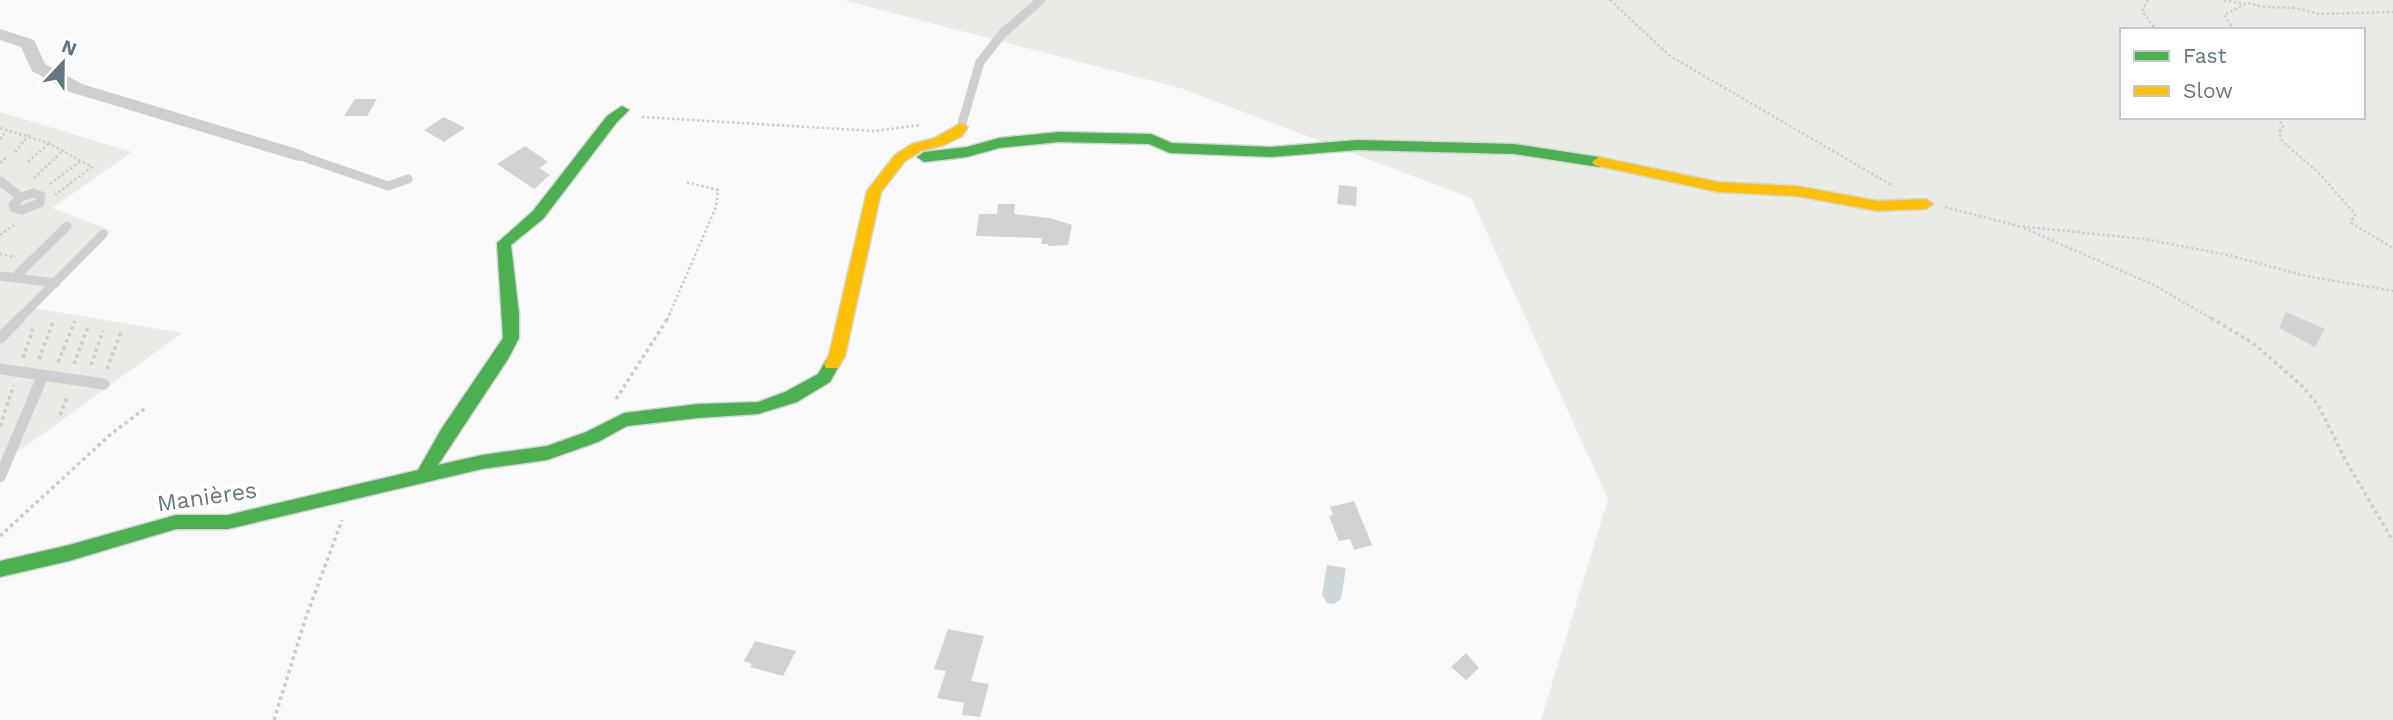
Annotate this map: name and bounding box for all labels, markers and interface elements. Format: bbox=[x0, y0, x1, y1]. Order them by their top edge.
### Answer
north arrow bbox=[28, 28, 98, 98]
legend bbox=[2120, 28, 2365, 119]
text: N bbox=[58, 34, 80, 61]
text: Fast bbox=[2183, 43, 2227, 68]
text: Slow bbox=[2183, 78, 2233, 103]
street label: Manières bbox=[155, 477, 259, 517]

